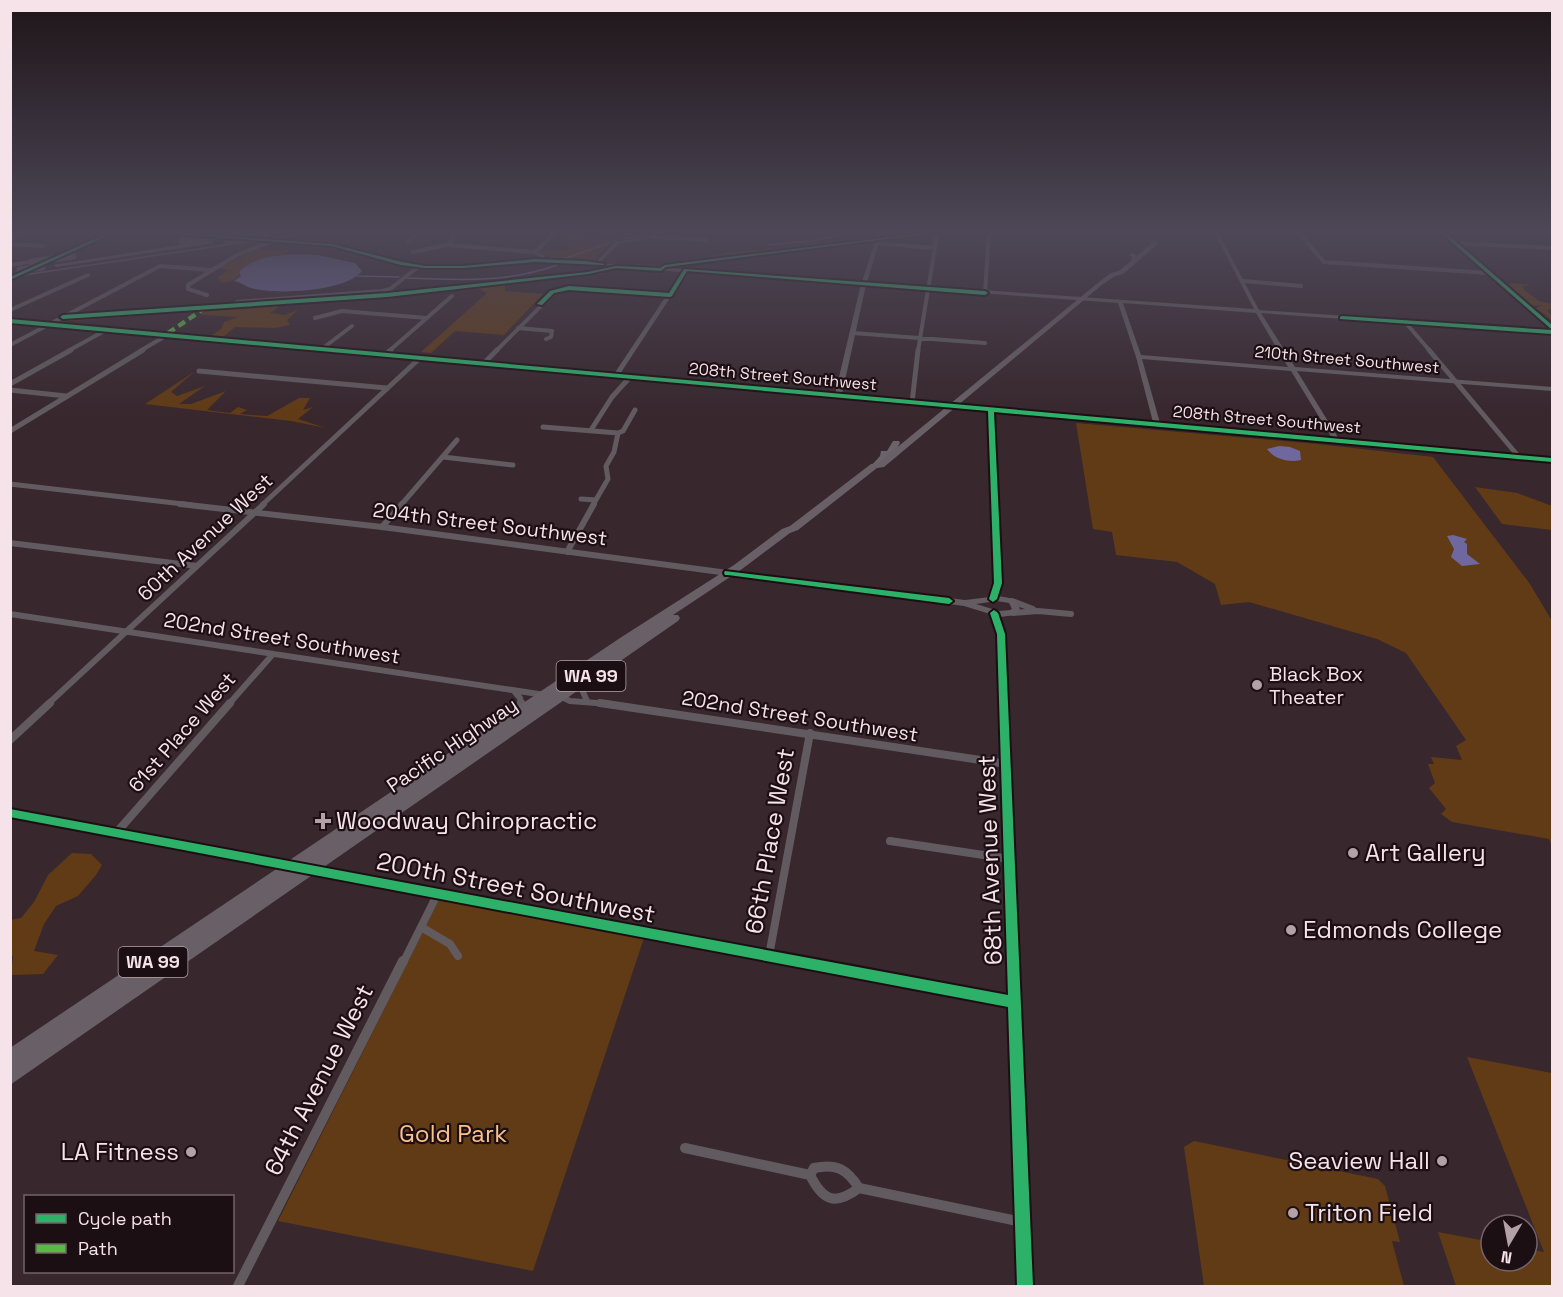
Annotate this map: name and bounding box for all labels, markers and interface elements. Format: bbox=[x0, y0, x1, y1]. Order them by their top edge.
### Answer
street label: 210th Street Southwest bbox=[1254, 341, 1440, 378]
street label: 208th Street Southwest bbox=[688, 358, 878, 395]
street label: 208th Street Southwest bbox=[1172, 401, 1362, 438]
street label: 60th Avenue West bbox=[132, 468, 278, 606]
street label: 204th Street Southwest bbox=[371, 497, 609, 551]
street label: 202nd Street Southwest bbox=[162, 606, 402, 670]
road number: WA 99 bbox=[556, 661, 626, 691]
place label: Black Box Theater bbox=[1269, 661, 1363, 710]
street label: 61st Place West bbox=[123, 667, 241, 797]
marker: Black Box Theater bbox=[1250, 678, 1264, 692]
street label: 202nd Street Southwest bbox=[680, 684, 920, 748]
street label: Pacific Highway bbox=[381, 692, 523, 798]
street label: 66th Place West bbox=[738, 746, 801, 936]
street label: 68th Avenue West bbox=[970, 754, 1009, 966]
place label: Woodway Chiropractic bbox=[336, 805, 597, 836]
marker: Woodway Chiropractic bbox=[314, 812, 332, 830]
place label: Art Gallery bbox=[1365, 837, 1486, 868]
street label: 200th Street Southwest bbox=[374, 845, 658, 930]
marker: Art Gallery bbox=[1346, 846, 1360, 860]
place label: Edmonds College bbox=[1303, 914, 1502, 945]
marker: Edmonds College bbox=[1284, 923, 1298, 937]
road number: WA 99 bbox=[118, 947, 188, 977]
street label: 64th Avenue West bbox=[257, 979, 380, 1181]
park label: Gold Park bbox=[399, 1118, 507, 1149]
place label: LA Fitness bbox=[61, 1136, 179, 1167]
marker: LA Fitness bbox=[184, 1145, 198, 1159]
place label: Seaview Hall bbox=[1288, 1145, 1430, 1176]
marker: Seaview Hall bbox=[1435, 1154, 1449, 1168]
legend bbox=[24, 1195, 234, 1273]
place label: Triton Field bbox=[1305, 1197, 1433, 1228]
marker: Triton Field bbox=[1286, 1206, 1300, 1220]
text: Cycle path bbox=[78, 1207, 172, 1230]
north arrow bbox=[1479, 1213, 1539, 1273]
text: Path bbox=[78, 1237, 118, 1260]
text: N bbox=[1499, 1246, 1514, 1269]

